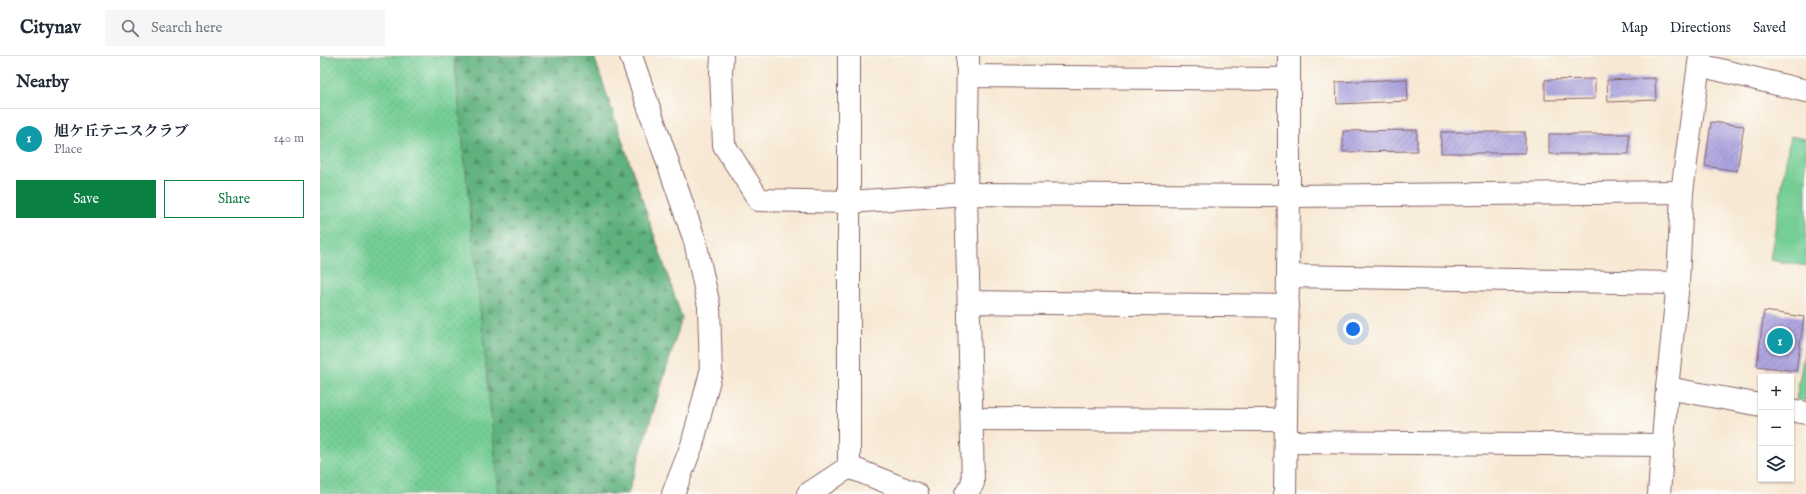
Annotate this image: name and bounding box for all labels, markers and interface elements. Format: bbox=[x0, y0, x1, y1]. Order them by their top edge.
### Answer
search box bbox=[105, 10, 385, 46]
text: Citynav bbox=[20, 16, 81, 40]
icon: search bbox=[119, 17, 141, 39]
text: Search here bbox=[151, 18, 222, 37]
text: Map bbox=[1621, 19, 1648, 37]
text: Directions bbox=[1670, 19, 1731, 37]
text: Saved bbox=[1753, 19, 1786, 37]
text: Nearby bbox=[16, 72, 69, 93]
text: 旭ケ丘テニスクラブ bbox=[54, 122, 188, 141]
text: 1 bbox=[27, 130, 31, 147]
text: 140 m bbox=[274, 130, 304, 147]
text: Place bbox=[54, 141, 82, 158]
button: Save bbox=[16, 180, 156, 218]
button: Share bbox=[164, 180, 304, 218]
your location bbox=[1343, 319, 1363, 339]
pin: 1 bbox=[1767, 326, 1793, 356]
map controls bbox=[1758, 374, 1794, 482]
button: + bbox=[1758, 374, 1794, 410]
button: − bbox=[1758, 410, 1794, 446]
button: layers bbox=[1758, 446, 1794, 482]

